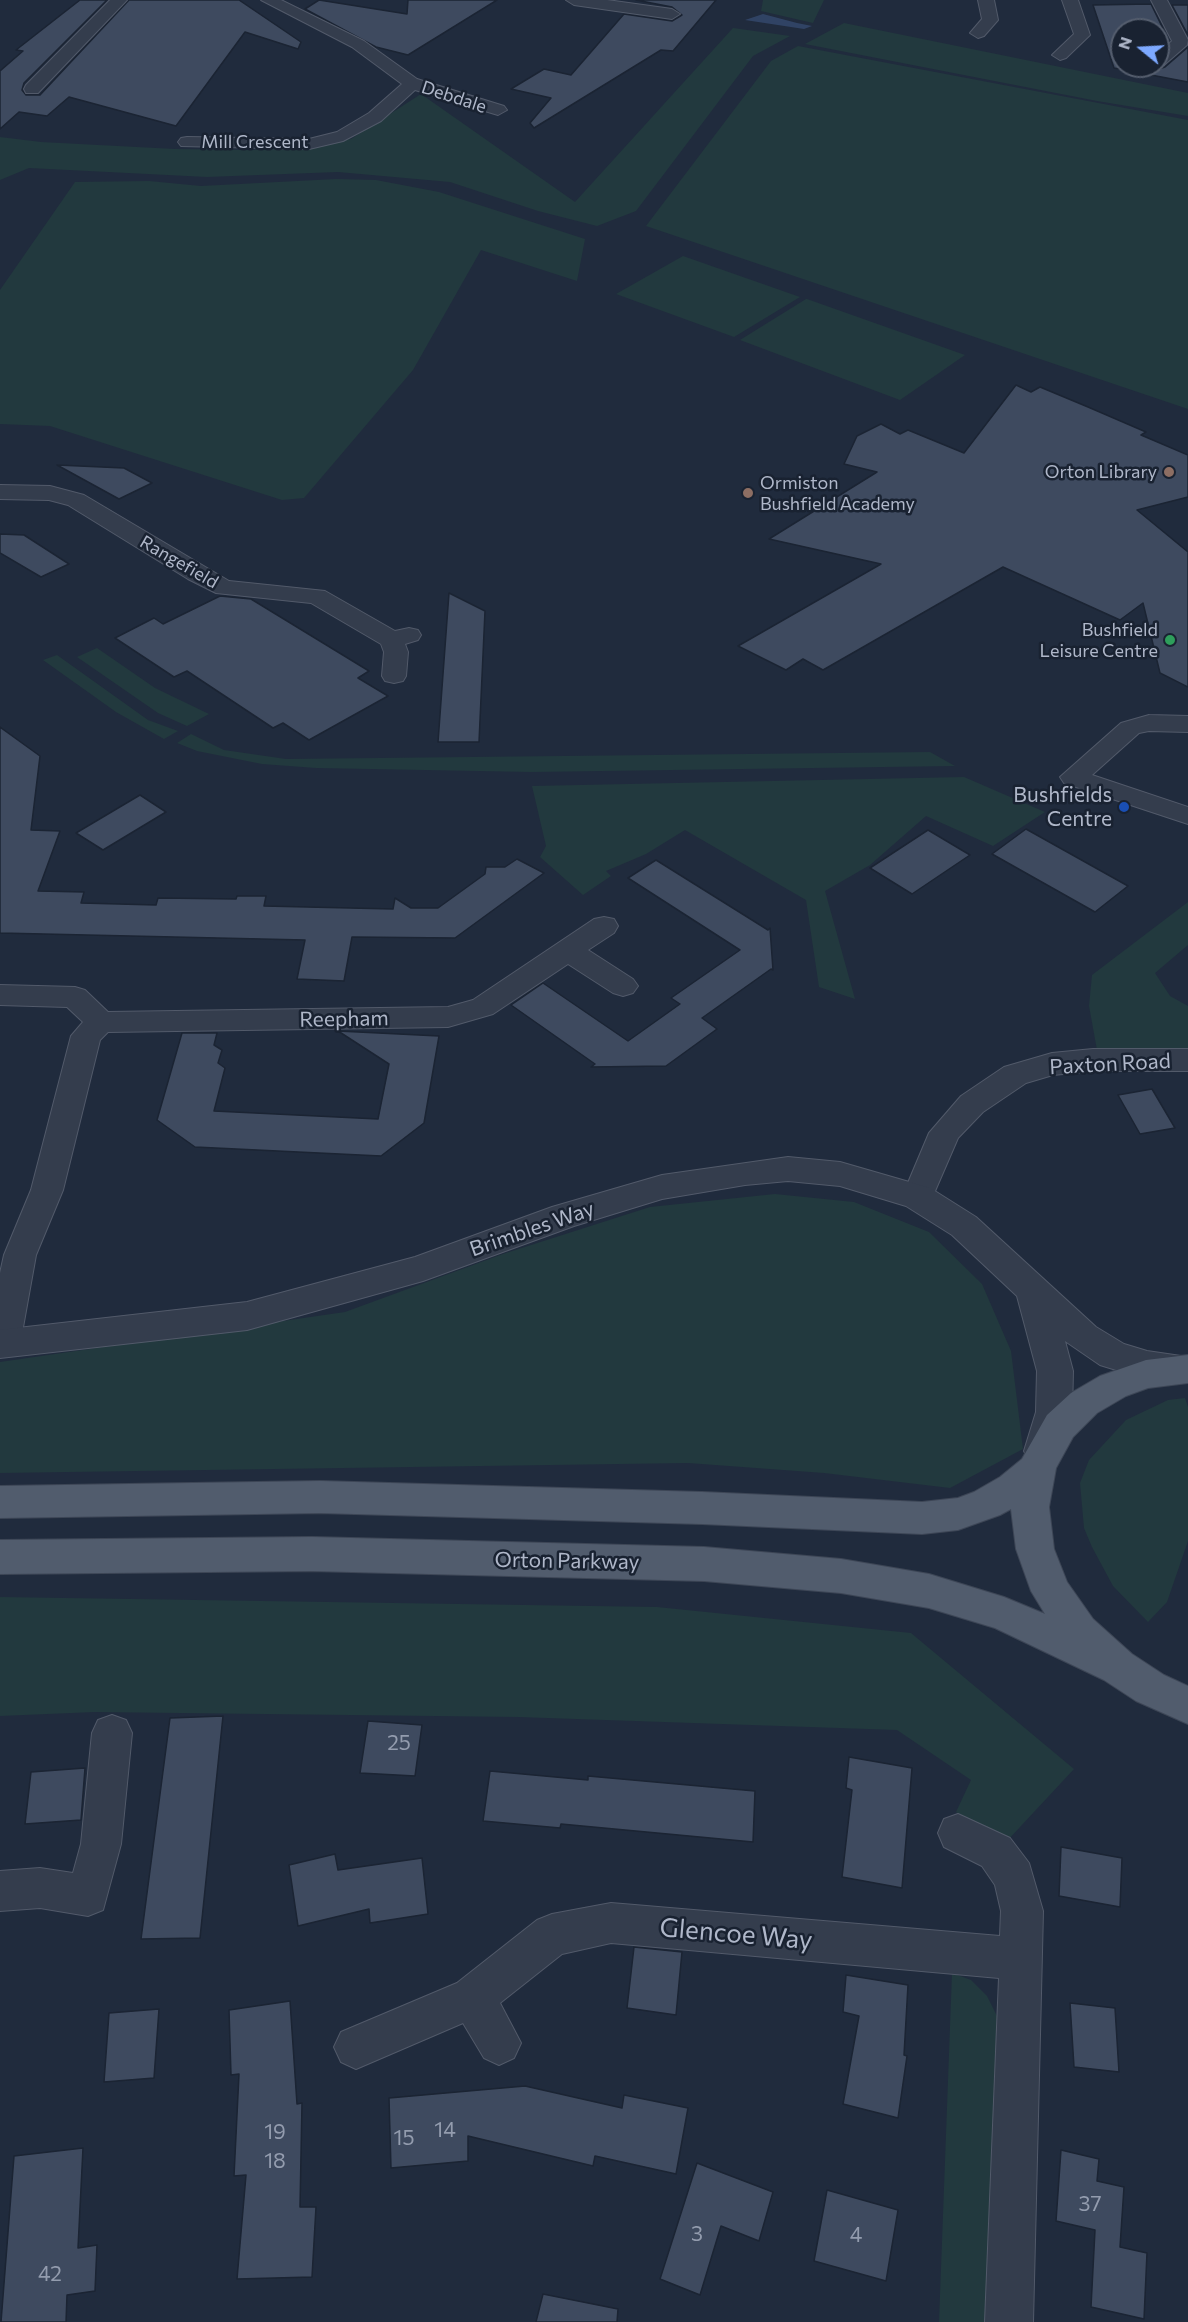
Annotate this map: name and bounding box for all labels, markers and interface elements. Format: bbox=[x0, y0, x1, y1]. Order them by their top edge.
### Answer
north arrow bbox=[1110, 18, 1170, 78]
text: N bbox=[1113, 34, 1135, 52]
street label: Debdale bbox=[419, 76, 489, 118]
street label: Mill Crescent bbox=[201, 131, 309, 153]
place label: Orton Library bbox=[1045, 461, 1157, 483]
marker: Orton Library bbox=[1162, 465, 1176, 479]
place label: Ormiston Bushfield Academy bbox=[760, 472, 915, 514]
marker: Ormiston Bushfield Academy bbox=[741, 486, 755, 500]
street label: Rangefield bbox=[136, 531, 222, 593]
place label: Bushfield Leisure Centre bbox=[1040, 619, 1158, 662]
marker: Bushfield Leisure Centre bbox=[1163, 633, 1177, 647]
place label: Bushfields Centre bbox=[1013, 782, 1112, 832]
marker: Bushfields Centre bbox=[1117, 800, 1131, 814]
street label: Reepham bbox=[299, 1006, 389, 1032]
street label: Paxton Road bbox=[1049, 1048, 1171, 1080]
street label: Brimbles Way bbox=[466, 1196, 598, 1262]
street label: Orton Parkway bbox=[494, 1547, 640, 1575]
house number: 25 bbox=[387, 1730, 411, 1756]
street label: Glencoe Way bbox=[658, 1912, 814, 1956]
house number: 14 bbox=[434, 2117, 456, 2143]
house number: 19 bbox=[264, 2119, 286, 2145]
house number: 15 bbox=[393, 2125, 415, 2151]
house number: 18 bbox=[264, 2148, 286, 2174]
house number: 37 bbox=[1079, 2191, 1101, 2217]
house number: 3 bbox=[691, 2221, 703, 2247]
house number: 4 bbox=[850, 2222, 862, 2248]
house number: 42 bbox=[38, 2261, 62, 2287]

